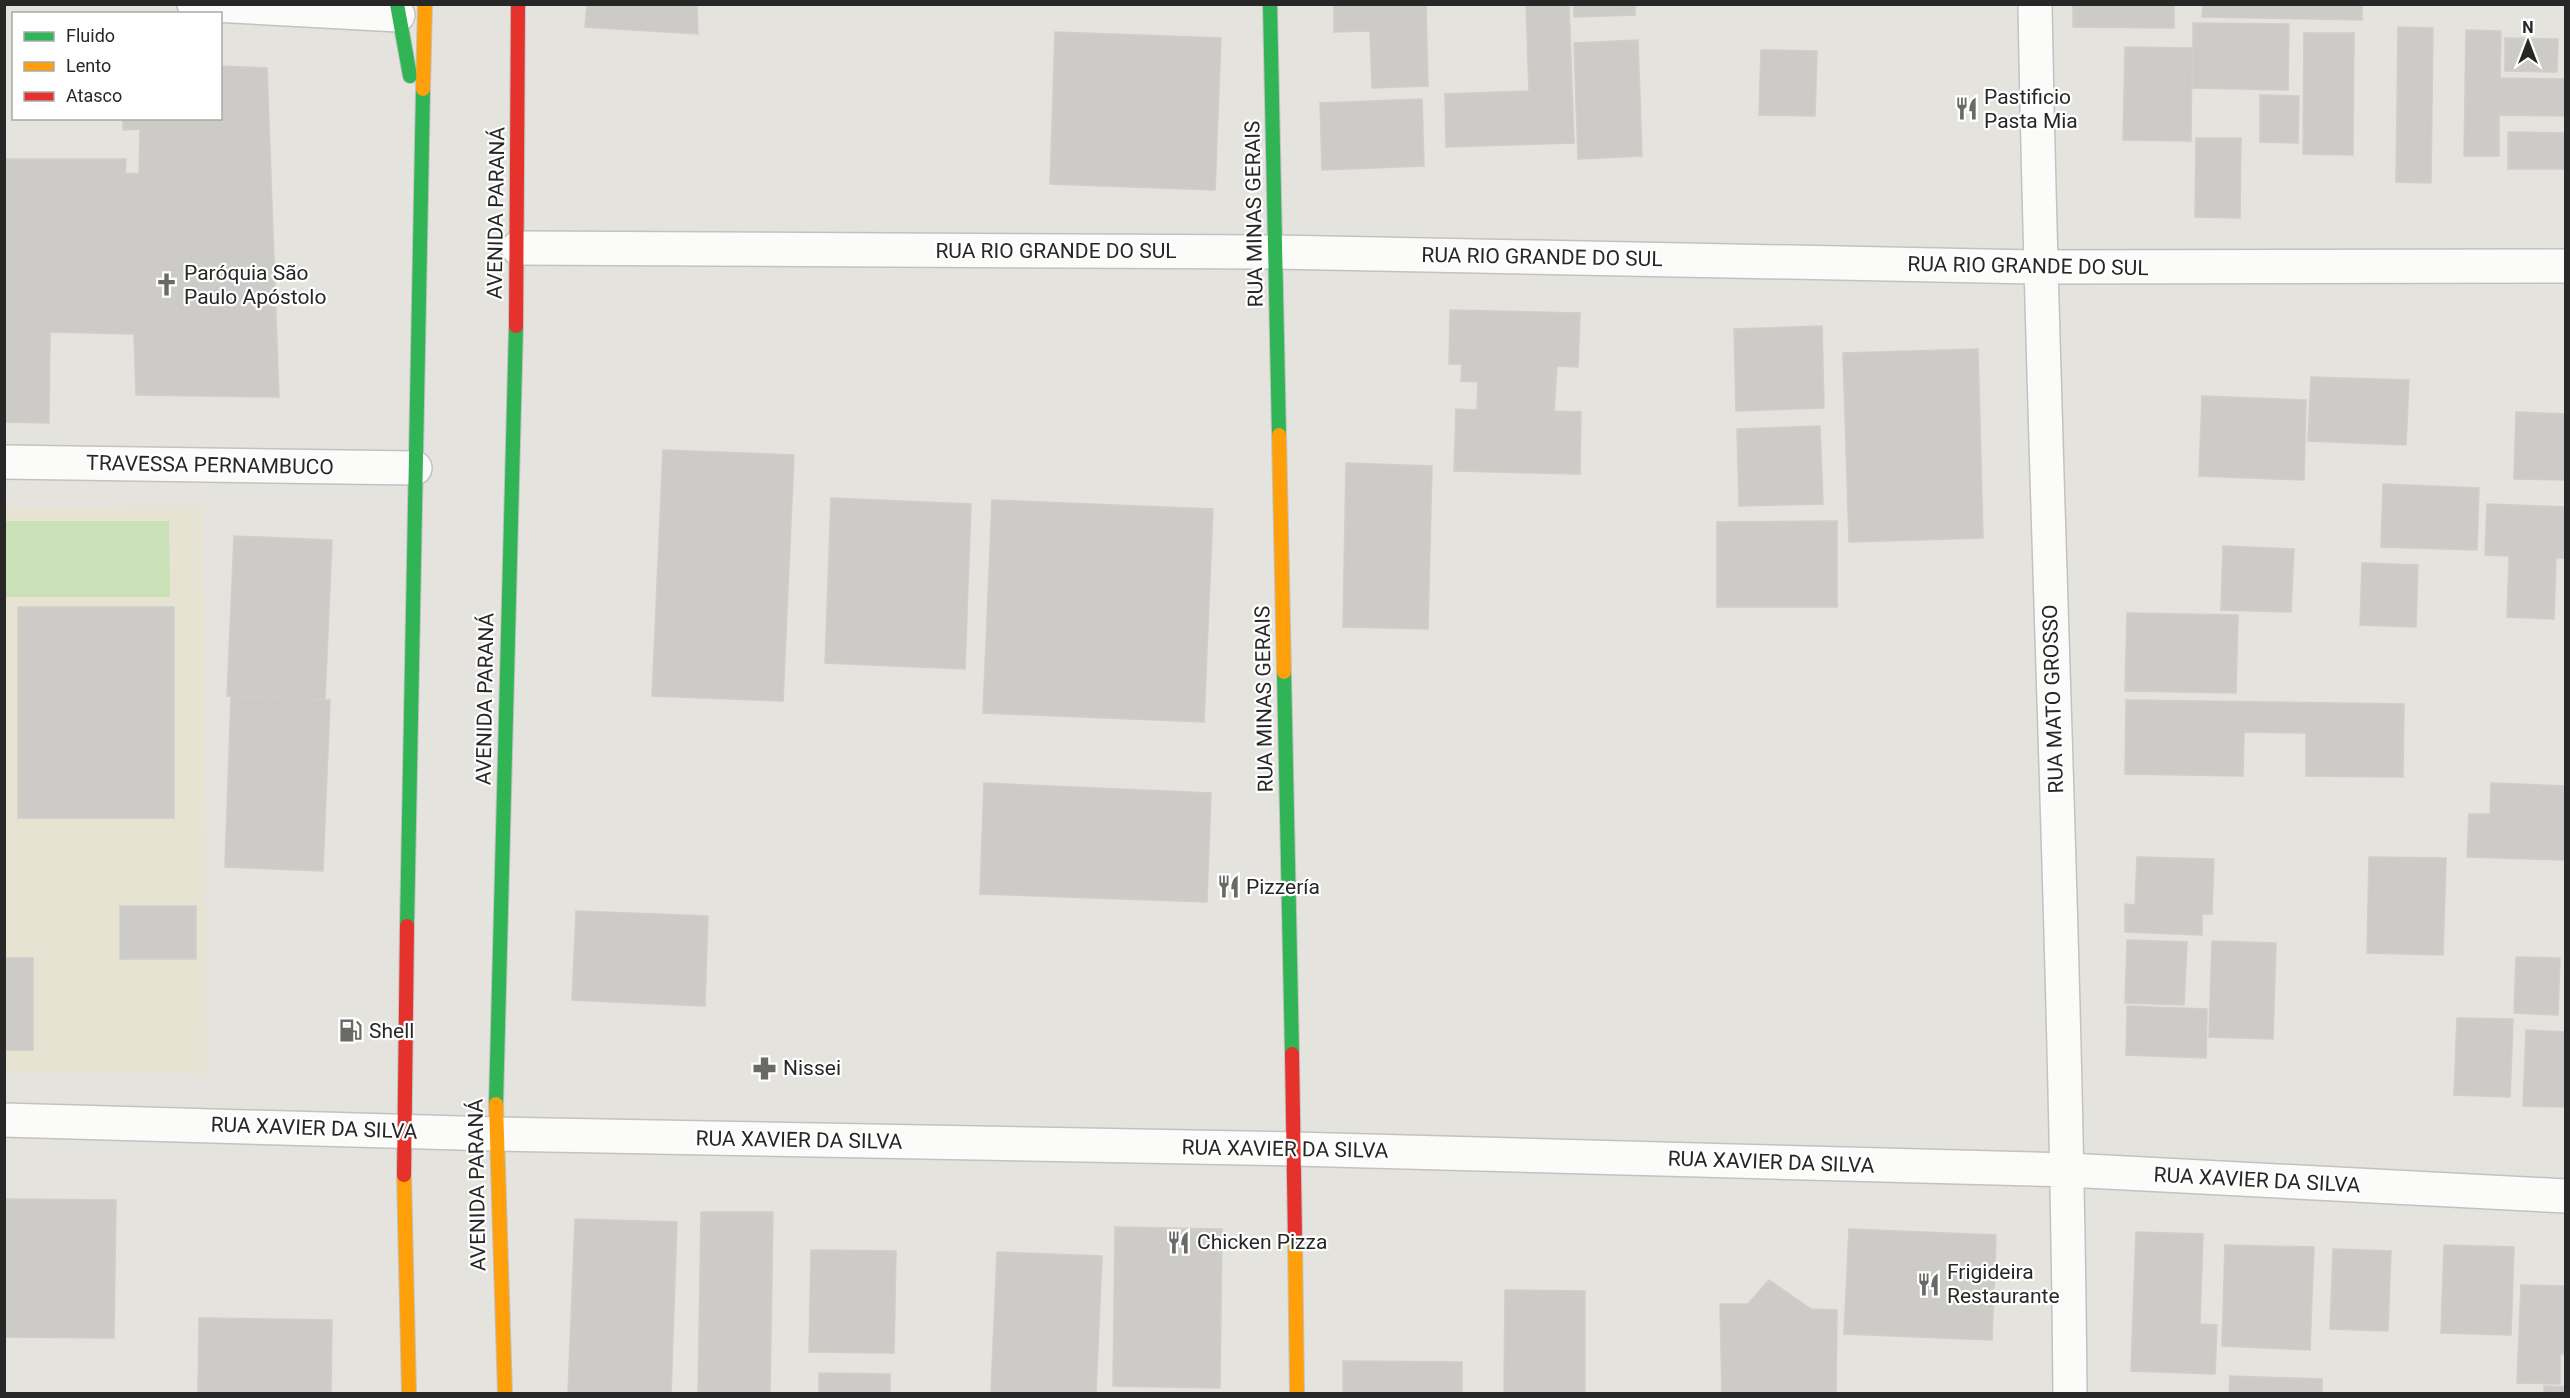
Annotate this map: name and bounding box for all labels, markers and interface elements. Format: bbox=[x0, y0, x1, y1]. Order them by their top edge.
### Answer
legend bbox=[12, 12, 222, 120]
north arrow bbox=[2498, 12, 2558, 72]
text: N bbox=[2522, 18, 2534, 37]
text: Fluido bbox=[66, 25, 115, 46]
text: Lento bbox=[66, 55, 111, 76]
text: Atasco bbox=[66, 85, 122, 106]
place label: Pastificio Pasta Mia bbox=[1984, 85, 2078, 133]
restaurant icon: Pastificio Pasta Mia bbox=[1953, 96, 1979, 122]
street label: RUA MINAS GERAIS bbox=[1240, 120, 1268, 308]
street label: AVENIDA PARANÁ bbox=[482, 126, 510, 299]
street label: RUA RIO GRANDE DO SUL bbox=[935, 239, 1177, 263]
street label: RUA RIO GRANDE DO SUL bbox=[1421, 243, 1663, 271]
street label: RUA RIO GRANDE DO SUL bbox=[1907, 252, 2149, 280]
place label: Paróquia São Paulo Apóstolo bbox=[184, 261, 326, 309]
church icon: Paróquia São Paulo Apóstolo bbox=[153, 272, 179, 298]
street label: TRAVESSA PERNAMBUCO bbox=[86, 451, 334, 479]
street label: RUA MATO GROSSO bbox=[2038, 604, 2068, 794]
street label: RUA MINAS GERAIS bbox=[1250, 605, 1278, 793]
street label: AVENIDA PARANÁ bbox=[471, 612, 499, 785]
restaurant icon: Pizzería bbox=[1215, 874, 1241, 900]
place label: Pizzería bbox=[1246, 875, 1320, 899]
fuel station icon: Shell bbox=[338, 1018, 364, 1044]
place label: Shell bbox=[369, 1019, 414, 1043]
pharmacy icon: Nissei bbox=[752, 1055, 778, 1081]
place label: Nissei bbox=[783, 1056, 841, 1080]
street label: AVENIDA PARANÁ bbox=[463, 1098, 491, 1271]
street label: RUA XAVIER DA SILVA bbox=[210, 1112, 418, 1144]
street label: RUA XAVIER DA SILVA bbox=[695, 1126, 903, 1154]
street label: RUA XAVIER DA SILVA bbox=[1181, 1135, 1389, 1163]
street label: RUA XAVIER DA SILVA bbox=[1667, 1146, 1875, 1178]
street label: RUA XAVIER DA SILVA bbox=[2153, 1163, 2361, 1197]
restaurant icon: Chicken Pizza bbox=[1166, 1229, 1192, 1255]
place label: Chicken Pizza bbox=[1197, 1230, 1327, 1254]
place label: Frigideira Restaurante bbox=[1947, 1260, 2060, 1308]
restaurant icon: Frigideira Restaurante bbox=[1916, 1271, 1942, 1297]

